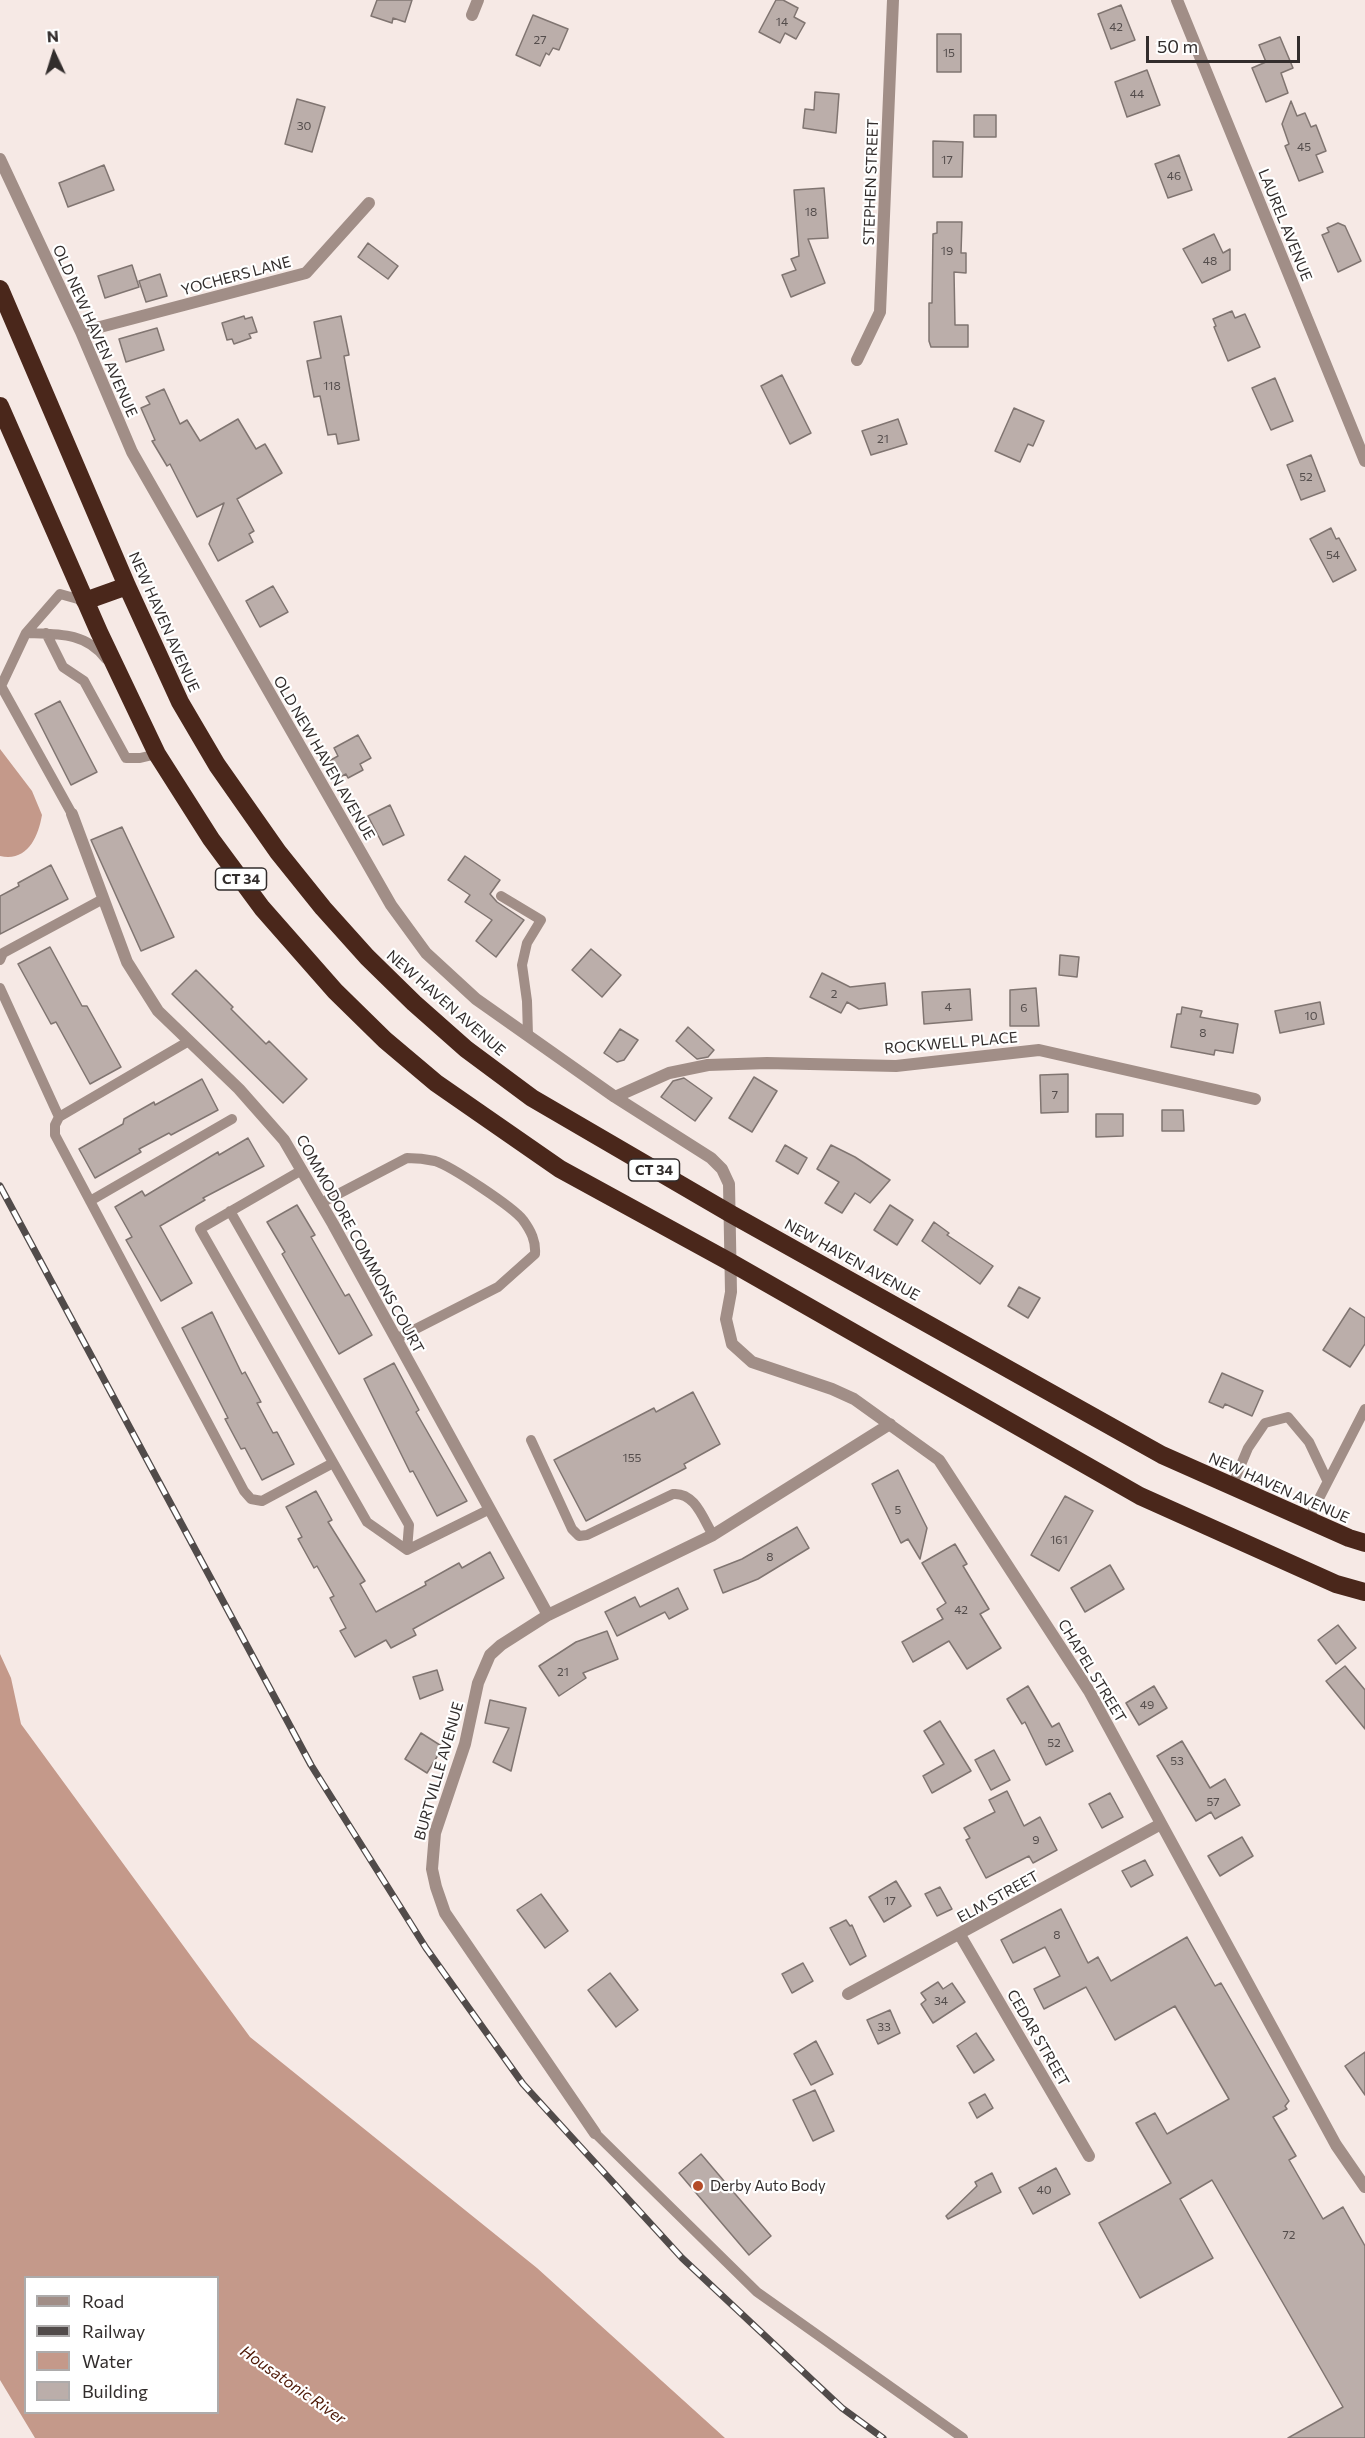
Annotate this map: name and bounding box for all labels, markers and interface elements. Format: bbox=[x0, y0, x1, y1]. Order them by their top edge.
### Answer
house number: 14 bbox=[776, 15, 788, 29]
house number: 42 bbox=[1109, 20, 1123, 34]
north arrow bbox=[24, 24, 84, 84]
scale bar bbox=[1149, 24, 1304, 62]
text: N bbox=[46, 26, 59, 45]
house number: 27 bbox=[534, 33, 546, 47]
text: 50 m bbox=[1157, 35, 1198, 57]
house number: 15 bbox=[943, 46, 955, 60]
house number: 44 bbox=[1130, 87, 1144, 101]
street label: STEPHEN STREET bbox=[860, 118, 882, 246]
house number: 30 bbox=[297, 119, 311, 133]
house number: 45 bbox=[1297, 140, 1311, 154]
house number: 17 bbox=[941, 153, 953, 167]
street label: LAUREL AVENUE bbox=[1254, 166, 1316, 284]
house number: 46 bbox=[1167, 169, 1181, 183]
house number: 18 bbox=[805, 205, 817, 219]
street label: OLD NEW HAVEN AVENUE bbox=[49, 242, 141, 420]
house number: 19 bbox=[941, 244, 953, 258]
street label: YOCHERS LANE bbox=[179, 253, 293, 299]
house number: 48 bbox=[1203, 254, 1217, 268]
house number: 118 bbox=[323, 379, 341, 393]
house number: 21 bbox=[877, 432, 889, 446]
house number: 52 bbox=[1299, 470, 1313, 484]
house number: 54 bbox=[1326, 548, 1340, 562]
street label: NEW HAVEN AVENUE bbox=[125, 549, 203, 695]
street label: OLD NEW HAVEN AVENUE bbox=[270, 673, 378, 843]
road number: CT 34 bbox=[216, 868, 266, 890]
street label: NEW HAVEN AVENUE bbox=[383, 946, 509, 1060]
house number: 2 bbox=[831, 987, 837, 1001]
house number: 4 bbox=[944, 1000, 952, 1014]
house number: 6 bbox=[1020, 1001, 1028, 1015]
house number: 10 bbox=[1305, 1009, 1317, 1023]
house number: 8 bbox=[1199, 1026, 1207, 1040]
street label: ROCKWELL PLACE bbox=[884, 1028, 1018, 1058]
house number: 7 bbox=[1052, 1088, 1058, 1102]
street label: COMMODORE COMMONS COURT bbox=[292, 1132, 428, 1356]
road number: CT 34 bbox=[628, 1159, 680, 1181]
street label: NEW HAVEN AVENUE bbox=[781, 1215, 923, 1305]
street label: NEW HAVEN AVENUE bbox=[1206, 1449, 1352, 1527]
house number: 155 bbox=[623, 1451, 641, 1465]
house number: 5 bbox=[895, 1503, 901, 1517]
house number: 161 bbox=[1050, 1533, 1068, 1547]
house number: 8 bbox=[766, 1550, 774, 1564]
house number: 42 bbox=[954, 1603, 968, 1617]
street label: CHAPEL STREET bbox=[1054, 1616, 1130, 1726]
house number: 21 bbox=[557, 1665, 569, 1679]
house number: 49 bbox=[1140, 1698, 1154, 1712]
street label: BURTVILLE AVENUE bbox=[411, 1700, 467, 1842]
house number: 52 bbox=[1047, 1736, 1061, 1750]
house number: 53 bbox=[1170, 1754, 1184, 1768]
house number: 57 bbox=[1206, 1795, 1220, 1809]
house number: 9 bbox=[1032, 1833, 1040, 1847]
street label: ELM STREET bbox=[954, 1867, 1042, 1927]
house number: 17 bbox=[884, 1894, 896, 1908]
house number: 8 bbox=[1053, 1928, 1061, 1942]
street label: CEDAR STREET bbox=[1003, 1986, 1073, 2090]
house number: 34 bbox=[934, 1994, 948, 2008]
house number: 33 bbox=[877, 2020, 891, 2034]
place label: Derby Auto Body bbox=[710, 2177, 826, 2195]
marker: Derby Auto Body bbox=[691, 2179, 705, 2193]
house number: 40 bbox=[1036, 2183, 1052, 2197]
house number: 72 bbox=[1283, 2228, 1295, 2242]
legend bbox=[24, 2276, 219, 2414]
text: Road bbox=[82, 2290, 124, 2312]
text: Railway bbox=[82, 2320, 145, 2342]
water label: Housatonic River bbox=[237, 2342, 349, 2428]
text: Water bbox=[82, 2350, 133, 2372]
text: Building bbox=[82, 2380, 148, 2402]

